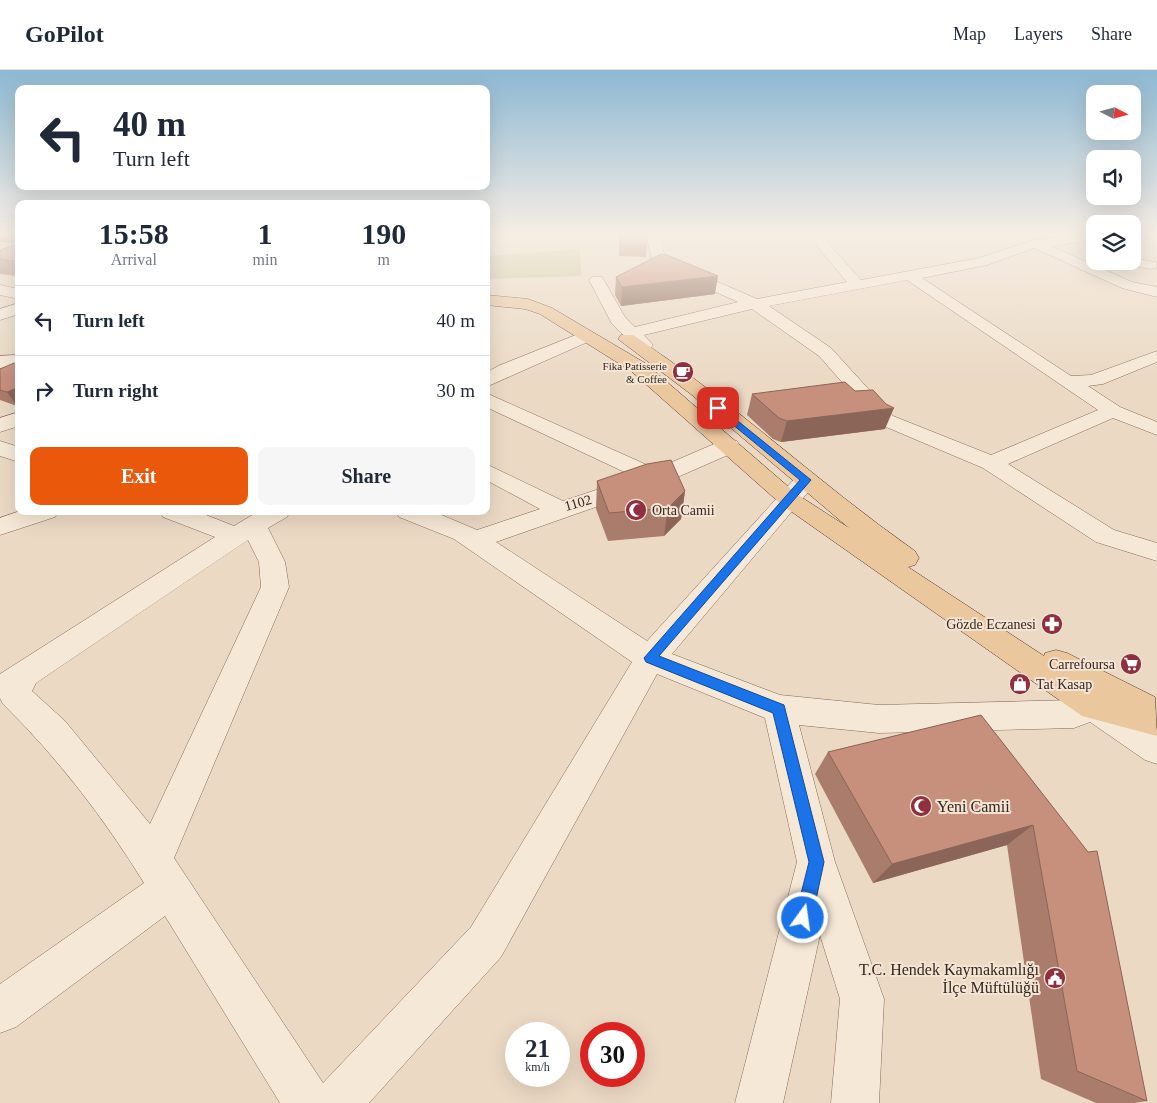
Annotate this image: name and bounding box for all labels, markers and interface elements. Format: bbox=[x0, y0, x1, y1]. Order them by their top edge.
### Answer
text: GoPilot bbox=[25, 21, 104, 47]
text: Map bbox=[953, 24, 986, 44]
text: Layers bbox=[1014, 24, 1063, 44]
text: Share bbox=[1091, 24, 1132, 44]
north arrow bbox=[1086, 85, 1141, 140]
map controls bbox=[1086, 85, 1141, 270]
icon: left bbox=[30, 105, 95, 170]
text: 40 m bbox=[113, 105, 186, 144]
text: Turn left bbox=[113, 146, 190, 171]
button: sound bbox=[1086, 150, 1141, 205]
button: layers bbox=[1086, 215, 1141, 270]
text: 15:58 bbox=[99, 217, 169, 250]
text: 1 bbox=[257, 217, 272, 250]
text: 190 bbox=[361, 217, 406, 250]
text: Arrival bbox=[111, 251, 157, 268]
text: min bbox=[253, 251, 277, 268]
text: m bbox=[377, 251, 390, 268]
icon: left bbox=[30, 307, 58, 335]
text: Turn left bbox=[73, 310, 145, 331]
text: 40 m bbox=[436, 310, 475, 331]
place label: Fika Patisserie & Coffee bbox=[603, 360, 667, 385]
cafe icon: Fika Patisserie & Coffee bbox=[671, 360, 695, 384]
icon: right bbox=[30, 377, 58, 405]
text: Turn right bbox=[73, 380, 158, 401]
text: 30 m bbox=[436, 380, 475, 401]
pin bbox=[697, 387, 739, 429]
icon: arrive bbox=[704, 394, 732, 422]
button: Exit bbox=[30, 447, 248, 505]
button: Share bbox=[258, 447, 475, 505]
street label: 1102 bbox=[563, 492, 593, 514]
mosque icon: Orta Camii bbox=[624, 498, 648, 522]
place label: Orta Camii bbox=[652, 503, 715, 518]
pharmacy icon: Gözde Eczanesi bbox=[1040, 612, 1064, 636]
place label: Gözde Eczanesi bbox=[946, 617, 1036, 632]
supermarket icon: Carrefoursa bbox=[1119, 652, 1143, 676]
place label: Carrefoursa bbox=[1049, 657, 1116, 672]
shop icon: Tat Kasap bbox=[1008, 672, 1032, 696]
place label: Tat Kasap bbox=[1036, 677, 1092, 692]
mosque icon: Yeni Camii bbox=[909, 794, 933, 818]
place label: Yeni Camii bbox=[937, 798, 1010, 815]
position arrow bbox=[776, 891, 828, 943]
place label: T.C. Hendek Kaymakamlığı İlçe Müftülüğü bbox=[859, 961, 1040, 997]
public building icon: T.C. Hendek Kaymakamlığı İlçe Müftülüğü bbox=[1043, 966, 1067, 990]
speed limit sign: 30 bbox=[580, 1022, 645, 1087]
text: 21 bbox=[525, 1035, 550, 1062]
text: km/h bbox=[525, 1060, 550, 1074]

